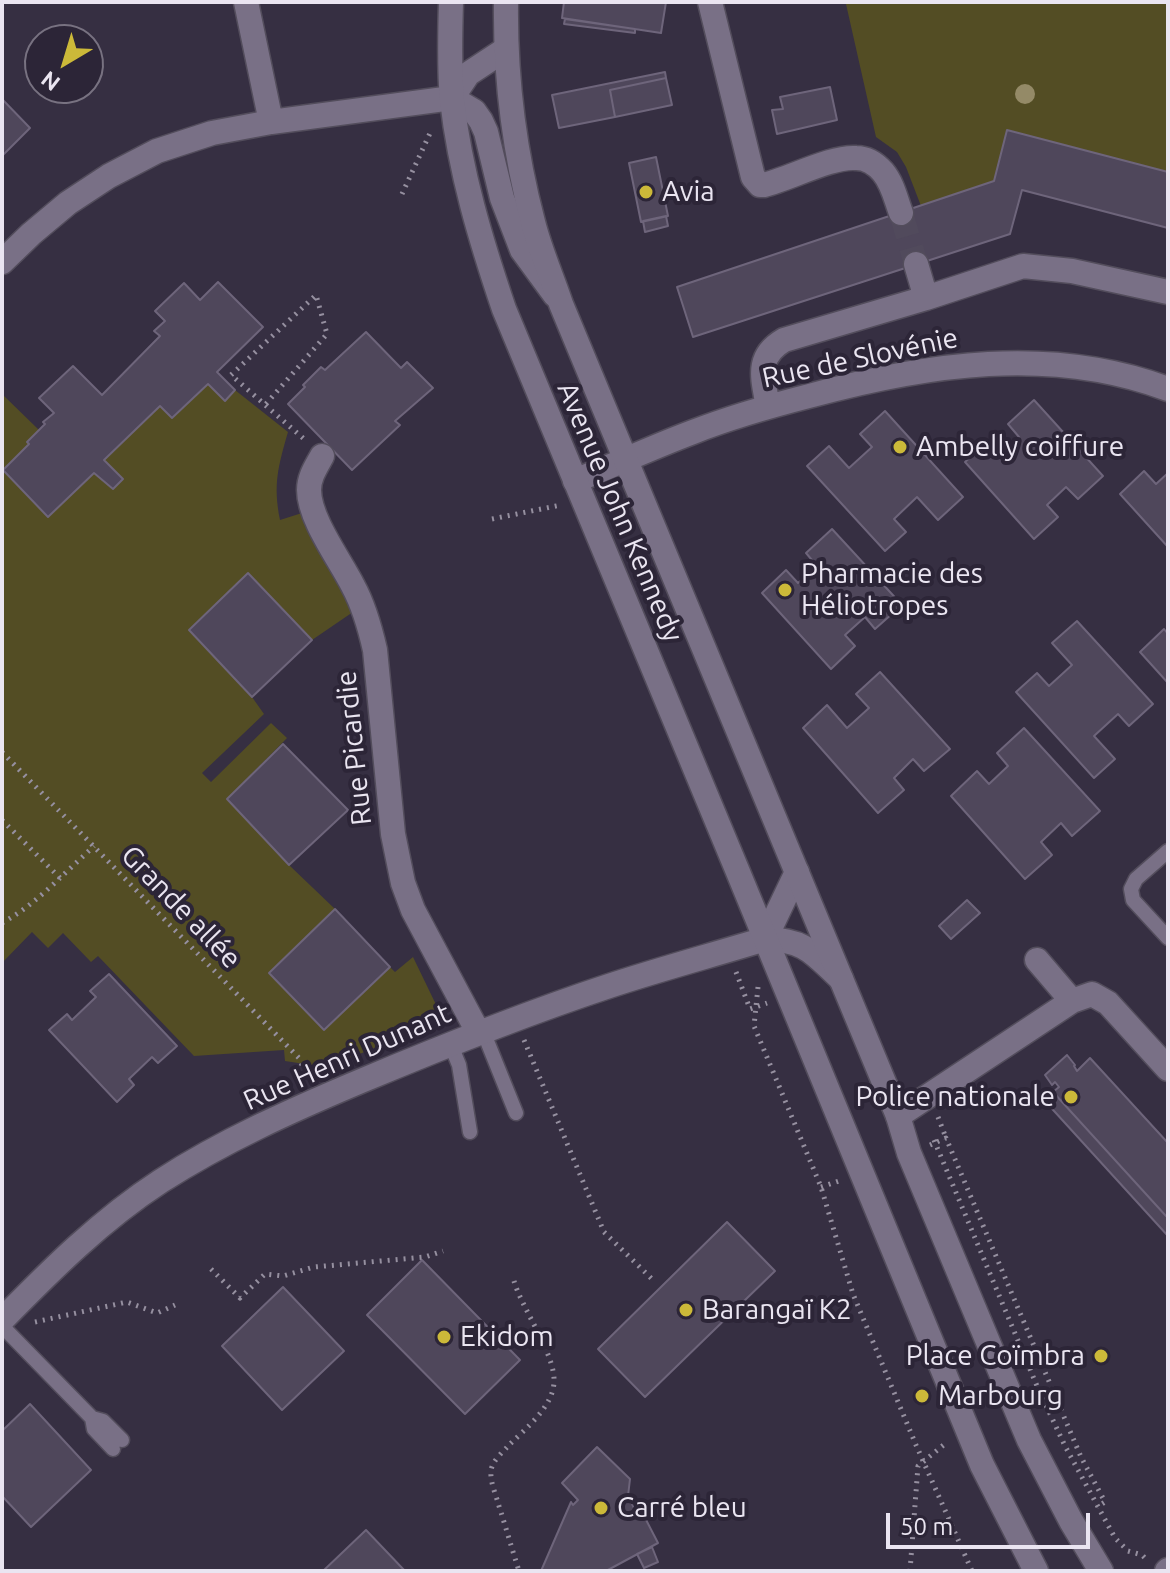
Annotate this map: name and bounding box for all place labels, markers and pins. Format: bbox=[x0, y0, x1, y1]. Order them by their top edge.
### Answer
place label: Avia bbox=[662, 175, 715, 209]
marker: Avia bbox=[637, 183, 655, 201]
place label: Ambelly coiffure bbox=[916, 430, 1124, 464]
marker: Ambelly coiffure bbox=[891, 438, 909, 456]
place label: Pharmacie des Héliotropes bbox=[801, 557, 983, 623]
marker: Pharmacie des Héliotropes bbox=[776, 581, 794, 599]
place label: Police nationale bbox=[856, 1080, 1055, 1114]
marker: Police nationale bbox=[1062, 1088, 1080, 1106]
place label: Barangaï K2 bbox=[702, 1293, 852, 1327]
marker: Barangaï K2 bbox=[677, 1301, 695, 1319]
place label: Ekidom bbox=[460, 1320, 554, 1354]
marker: Ekidom bbox=[435, 1328, 453, 1346]
place label: Place Coïmbra bbox=[906, 1339, 1085, 1373]
marker: Place Coïmbra bbox=[1092, 1347, 1110, 1365]
place label: Marbourg bbox=[938, 1379, 1063, 1413]
marker: Marbourg bbox=[913, 1387, 931, 1405]
place label: Carré bleu bbox=[617, 1491, 747, 1525]
marker: Carré bleu bbox=[592, 1499, 610, 1517]

